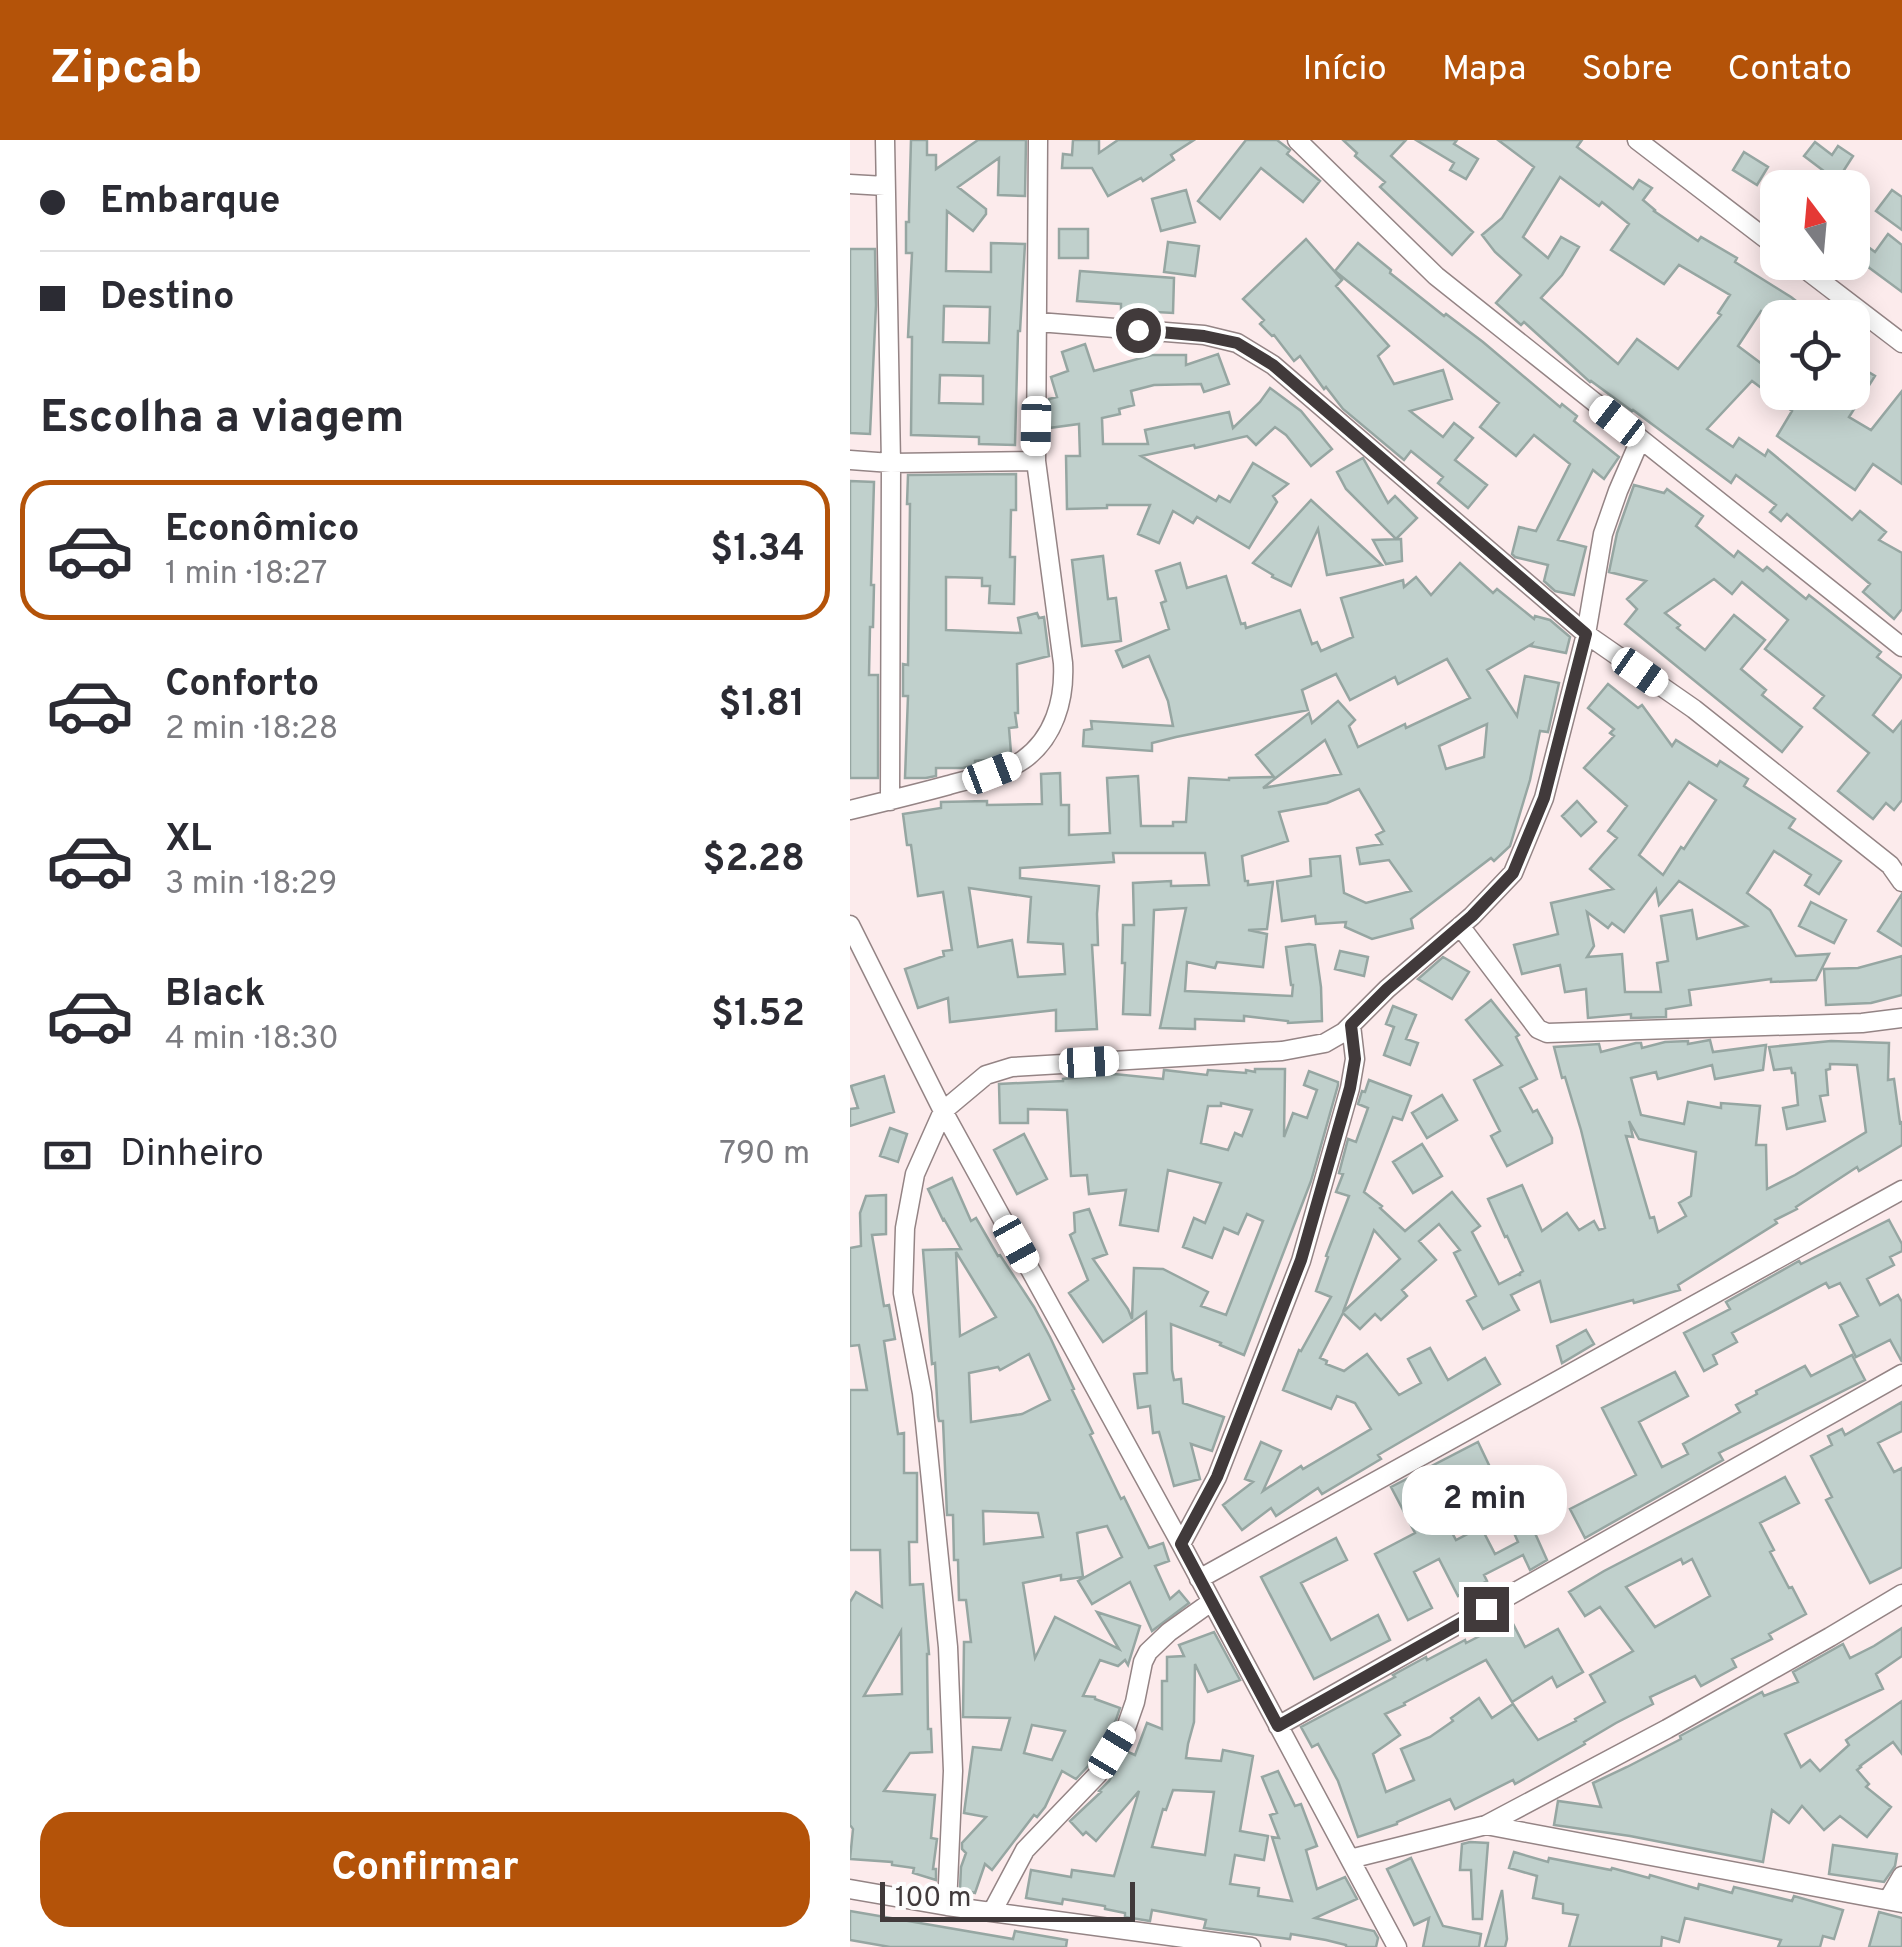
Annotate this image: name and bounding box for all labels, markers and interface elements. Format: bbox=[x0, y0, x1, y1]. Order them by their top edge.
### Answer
text: Zipcab bbox=[50, 40, 202, 100]
text: Início bbox=[1303, 48, 1387, 92]
text: Mapa bbox=[1442, 48, 1527, 92]
text: Sobre bbox=[1582, 48, 1672, 92]
text: Contato bbox=[1727, 48, 1852, 92]
north arrow bbox=[1760, 170, 1870, 280]
map controls bbox=[1760, 170, 1870, 410]
text: Embarque bbox=[100, 178, 280, 227]
text: Destino bbox=[100, 274, 235, 323]
button: locate bbox=[1760, 300, 1870, 410]
route start bbox=[1116, 308, 1161, 353]
text: Escolha a viagem bbox=[40, 391, 405, 448]
car bbox=[1584, 391, 1650, 451]
car bbox=[1020, 396, 1052, 456]
icon: car bbox=[45, 505, 135, 595]
text: Econômico bbox=[165, 506, 360, 555]
text: $1.34 bbox=[710, 526, 805, 575]
text: 1 min · 18:27 bbox=[165, 555, 327, 595]
car bbox=[1607, 643, 1673, 701]
icon: car bbox=[45, 660, 135, 750]
text: Conforto bbox=[165, 661, 319, 710]
text: $1.81 bbox=[718, 681, 805, 730]
text: 2 min · 18:28 bbox=[165, 710, 338, 750]
car bbox=[959, 748, 1025, 798]
icon: car bbox=[45, 815, 135, 905]
text: XL bbox=[165, 816, 212, 865]
text: $2.28 bbox=[702, 836, 805, 885]
text: 3 min · 18:29 bbox=[165, 865, 337, 905]
icon: car bbox=[45, 970, 135, 1060]
text: Black bbox=[165, 971, 265, 1020]
text: $1.52 bbox=[711, 991, 805, 1040]
text: 4 min · 18:30 bbox=[165, 1020, 339, 1060]
car bbox=[1058, 1045, 1120, 1079]
icon: cash bbox=[40, 1128, 95, 1183]
text: Dinheiro bbox=[120, 1131, 264, 1180]
text: 790 m bbox=[719, 1135, 810, 1175]
car bbox=[988, 1210, 1044, 1278]
callout: 2 min bbox=[1404, 1464, 1568, 1534]
text: 2 min bbox=[1443, 1480, 1526, 1520]
route end bbox=[1464, 1587, 1509, 1632]
car bbox=[1084, 1717, 1140, 1783]
button: Confirmar bbox=[40, 1812, 810, 1927]
scale bar bbox=[880, 1877, 1135, 1922]
text: 100 m bbox=[895, 1881, 971, 1917]

